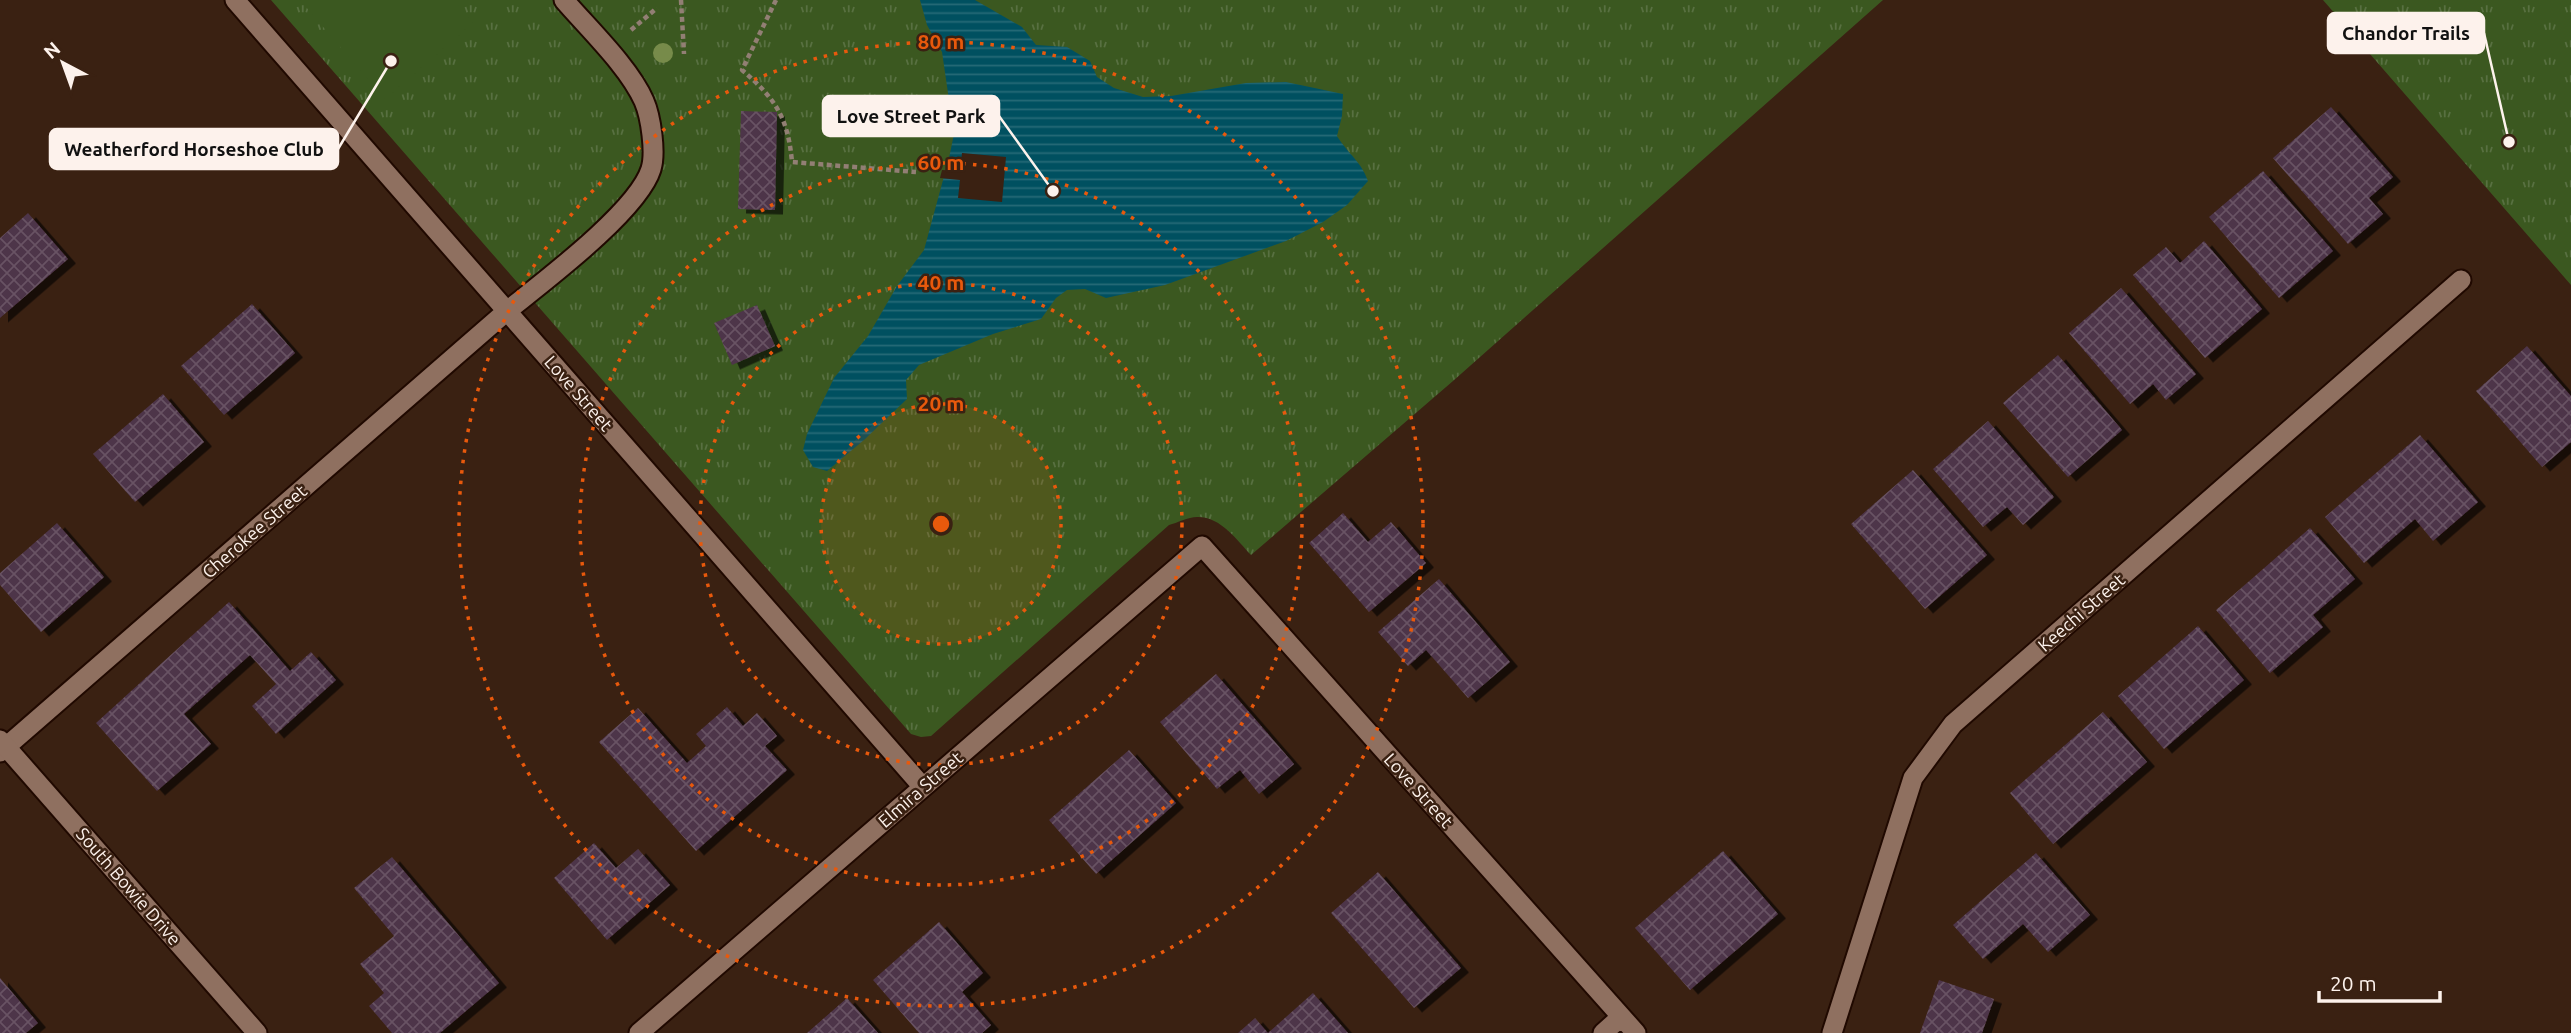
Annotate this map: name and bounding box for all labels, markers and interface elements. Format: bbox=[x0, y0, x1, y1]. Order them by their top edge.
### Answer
callout: Chandor Trails bbox=[2328, 13, 2484, 53]
text: Chandor Trails bbox=[2342, 22, 2470, 44]
north arrow bbox=[28, 28, 98, 98]
text: 80 m bbox=[918, 29, 964, 53]
text: N bbox=[39, 37, 64, 63]
callout: Love Street Park bbox=[823, 96, 999, 136]
text: Love Street Park bbox=[837, 105, 986, 127]
callout: Weatherford Horseshoe Club bbox=[50, 129, 338, 169]
text: Weatherford Horseshoe Club bbox=[64, 138, 324, 160]
text: 60 m bbox=[918, 150, 964, 174]
text: 40 m bbox=[918, 270, 964, 294]
street label: Love Street bbox=[541, 351, 617, 435]
text: 20 m bbox=[918, 391, 964, 415]
street label: Cherokee Street bbox=[198, 480, 310, 582]
centre of rings bbox=[929, 512, 953, 536]
street label: Keechi Street bbox=[2034, 569, 2128, 655]
street label: Elmira Street bbox=[874, 747, 966, 831]
street label: Love Street bbox=[1381, 749, 1457, 831]
street label: South Bowie Drive bbox=[73, 823, 185, 949]
scale bar bbox=[2319, 960, 2440, 1004]
text: 20 m bbox=[2330, 971, 2377, 995]

